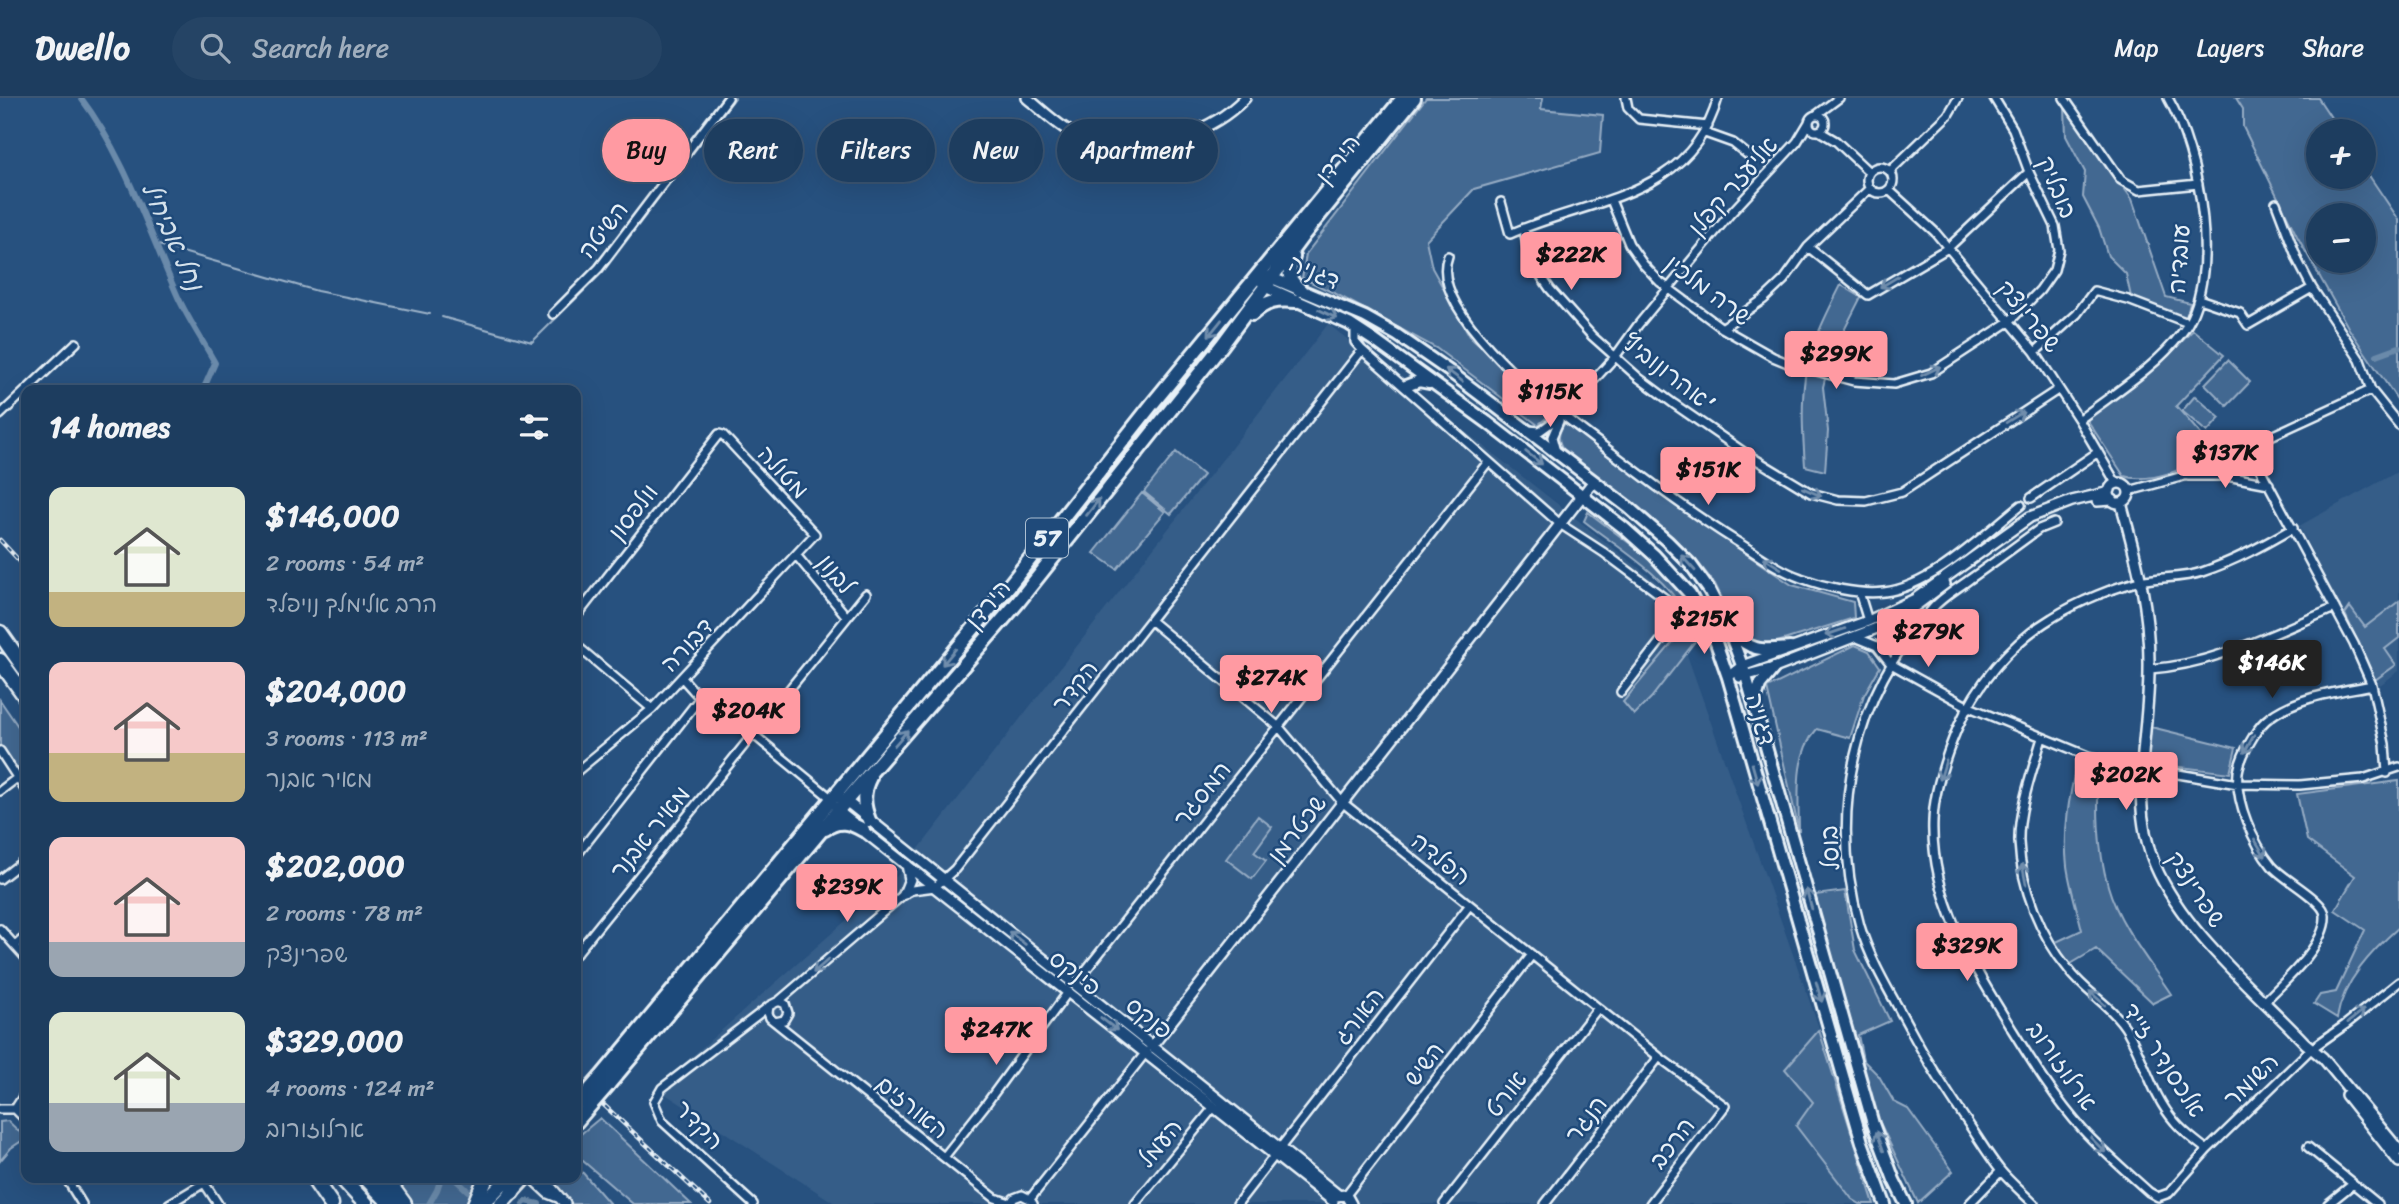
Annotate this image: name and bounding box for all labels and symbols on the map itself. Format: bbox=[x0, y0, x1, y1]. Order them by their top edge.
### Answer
street label: הירדן bbox=[1304, 124, 1372, 194]
street label: אליעזר קפלן bbox=[1677, 126, 1789, 246]
street label: בובליק bbox=[2025, 149, 2089, 225]
water label: נחל אביחיל bbox=[129, 174, 218, 299]
street label: השיטה bbox=[567, 192, 639, 268]
street label: עובדיה bbox=[2156, 222, 2202, 295]
pin: $222K bbox=[1522, 232, 1620, 292]
street label: דגניה bbox=[1281, 242, 1347, 302]
street label: שרה מלכין bbox=[1655, 243, 1761, 337]
street label: שפרינצק bbox=[1986, 270, 2072, 362]
one-way arrow bbox=[1880, 276, 1900, 290]
one-way arrow bbox=[1317, 308, 1338, 322]
one-way arrow bbox=[1207, 318, 1223, 336]
street label: אהרונוביץ' bbox=[1613, 322, 1725, 424]
pin: $299K bbox=[1787, 331, 1885, 391]
one-way arrow bbox=[1921, 363, 1941, 377]
one-way arrow bbox=[1445, 367, 1463, 382]
pin: $115K bbox=[1501, 370, 1599, 429]
one-way arrow bbox=[2005, 410, 2024, 425]
pin: $137K bbox=[2176, 430, 2274, 490]
street label: מטולה bbox=[746, 435, 820, 509]
pin: $151K bbox=[1659, 448, 1757, 507]
one-way arrow bbox=[1525, 451, 1543, 466]
street label: וולפסון bbox=[597, 474, 669, 550]
one-way arrow bbox=[1801, 486, 1823, 499]
one-way arrow bbox=[1086, 499, 1101, 517]
road number: 57 bbox=[1026, 518, 1068, 558]
street label: לבנון bbox=[806, 544, 866, 604]
one-way arrow bbox=[1680, 554, 1696, 572]
one-way arrow bbox=[1762, 556, 1782, 570]
street label: הירדן bbox=[954, 569, 1022, 639]
pin: $215K bbox=[1655, 596, 1753, 656]
street label: דבורה bbox=[650, 607, 724, 683]
pin: $279K bbox=[1879, 610, 1977, 669]
one-way arrow bbox=[1825, 627, 1847, 640]
pin: $146K bbox=[2223, 640, 2321, 700]
one-way arrow bbox=[941, 648, 957, 666]
street label: הקדר bbox=[1041, 650, 1109, 722]
pin: $274K bbox=[1222, 656, 1320, 715]
pin: $204K bbox=[699, 688, 797, 748]
street label: דגניה bbox=[1734, 688, 1788, 750]
one-way arrow bbox=[893, 730, 910, 747]
one-way arrow bbox=[2242, 733, 2256, 754]
street label: המסגר bbox=[1162, 751, 1242, 837]
pin: $202K bbox=[2077, 752, 2175, 812]
one-way arrow bbox=[1935, 759, 1948, 781]
one-way arrow bbox=[1750, 762, 1763, 784]
street label: מאיר אבנר bbox=[599, 776, 701, 888]
street label: שכטרמן bbox=[1256, 785, 1338, 873]
street label: הפלדה bbox=[1401, 821, 1481, 897]
street label: בוסל bbox=[1808, 824, 1852, 872]
one-way arrow bbox=[2254, 837, 2268, 857]
street label: שפרינצק bbox=[2155, 842, 2237, 936]
one-way arrow bbox=[2017, 863, 2031, 886]
pin: $239K bbox=[798, 864, 896, 924]
one-way arrow bbox=[1802, 888, 1815, 911]
pin: $329K bbox=[1918, 924, 2016, 983]
one-way arrow bbox=[1008, 930, 1026, 945]
street label: פינקס bbox=[1039, 939, 1111, 1007]
one-way arrow bbox=[812, 958, 830, 973]
street label: האורג bbox=[1322, 977, 1396, 1055]
one-way arrow bbox=[1813, 981, 1826, 1003]
street label: פנקס bbox=[1116, 986, 1182, 1050]
one-way arrow bbox=[2088, 990, 2106, 1006]
street label: אלכסנדר זייד bbox=[2111, 994, 2217, 1126]
pin: $247K bbox=[947, 1007, 1045, 1067]
one-way arrow bbox=[2346, 1009, 2364, 1024]
street label: ארלוזורוב bbox=[2015, 1012, 2109, 1120]
one-way arrow bbox=[1099, 1017, 1118, 1032]
street label: השיש bbox=[1393, 1032, 1455, 1096]
street label: השומר bbox=[2213, 1042, 2289, 1118]
street label: אורט bbox=[1474, 1061, 1538, 1127]
street label: האורזים bbox=[866, 1064, 958, 1150]
street label: הנגר bbox=[1554, 1086, 1618, 1152]
street label: הקדר bbox=[664, 1090, 734, 1160]
street label: הרכב bbox=[1638, 1107, 1706, 1179]
street label: העמל bbox=[1127, 1109, 1193, 1177]
one-way arrow bbox=[1872, 1130, 1885, 1152]
one-way arrow bbox=[2090, 1137, 2107, 1154]

